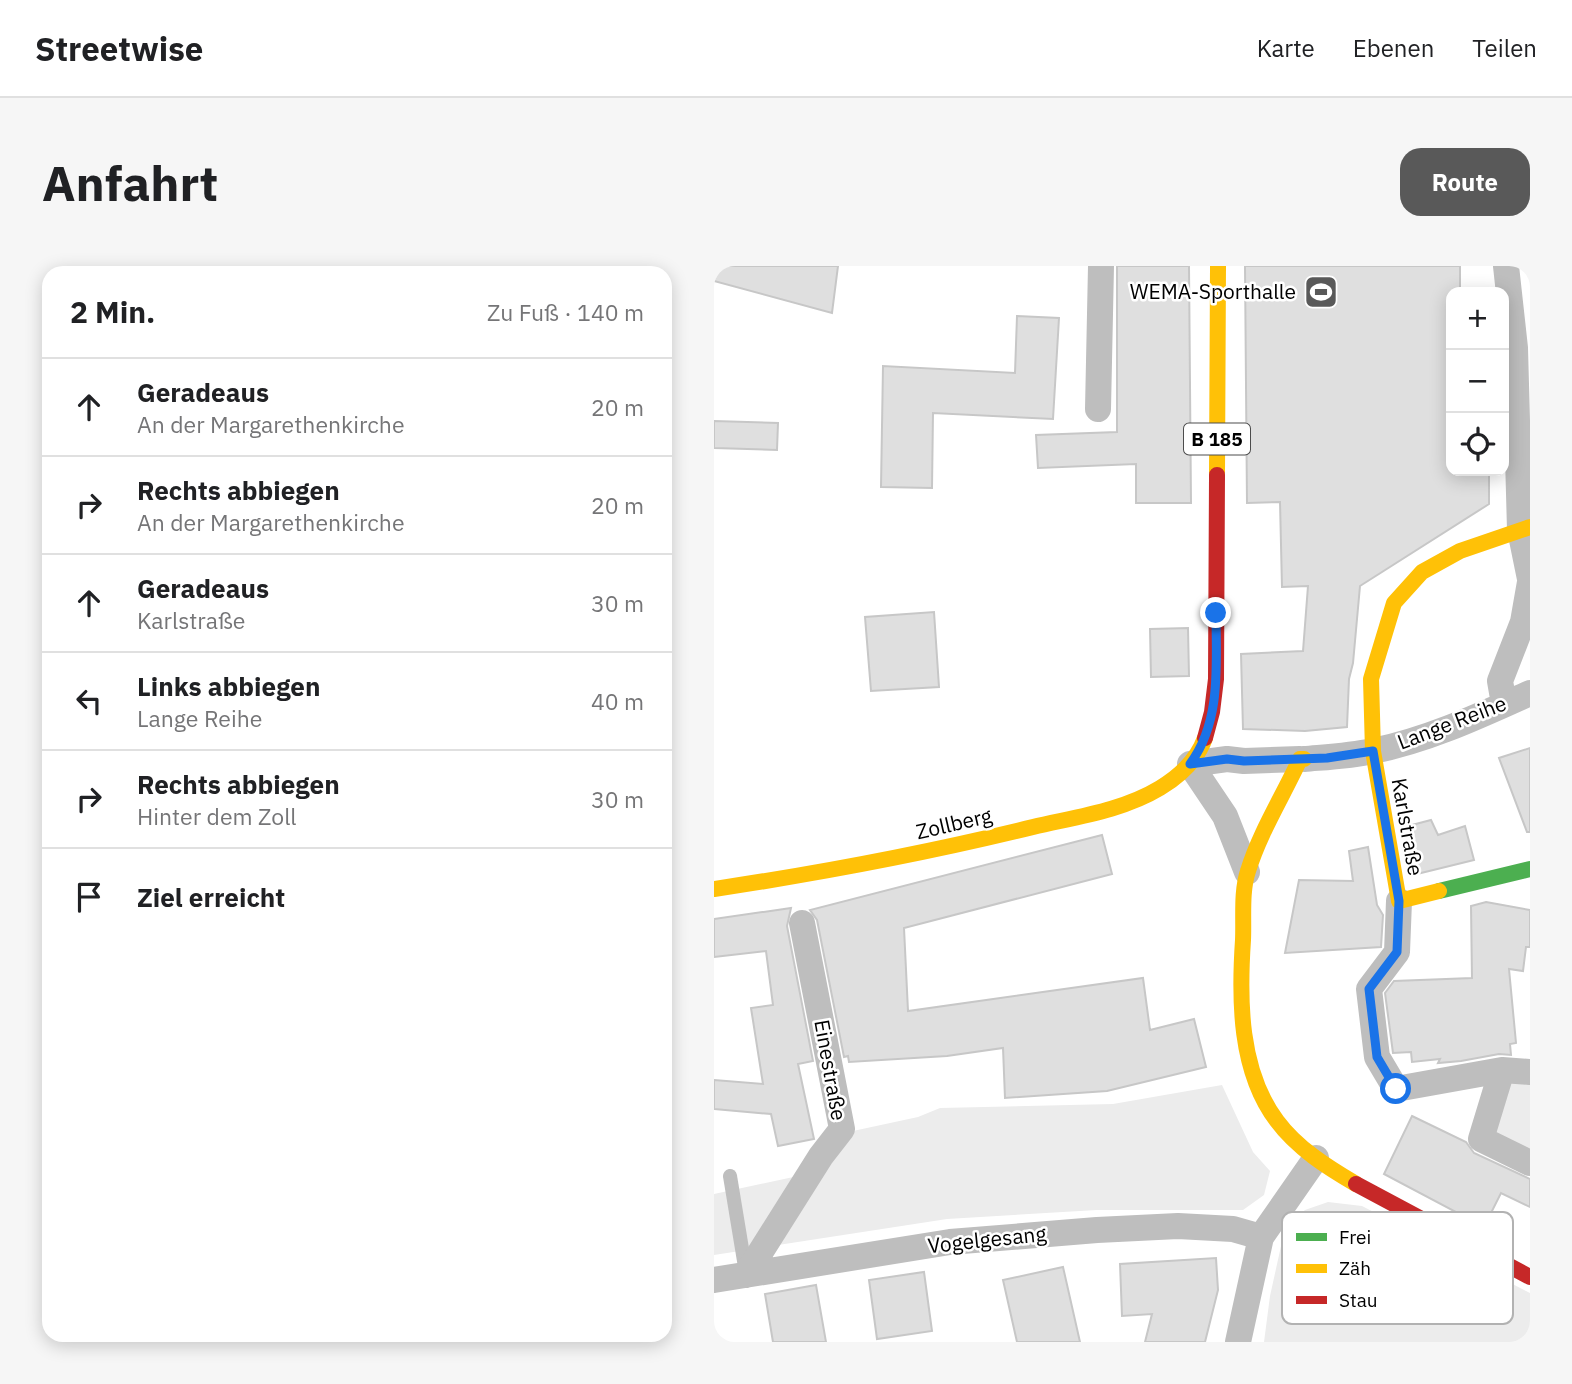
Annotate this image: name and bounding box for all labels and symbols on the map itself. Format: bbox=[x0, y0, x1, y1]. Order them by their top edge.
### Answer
sports icon: WEMA-Sporthalle bbox=[1302, 273, 1340, 311]
place label: WEMA-Sporthalle bbox=[1130, 277, 1296, 305]
road number: B 185 bbox=[1184, 424, 1250, 454]
route end bbox=[1200, 597, 1231, 628]
street label: Lange Reihe bbox=[1393, 688, 1510, 756]
street label: Karlstraße bbox=[1386, 776, 1430, 878]
street label: Zollberg bbox=[913, 801, 995, 845]
street label: Einestraße bbox=[808, 1017, 854, 1123]
route start bbox=[1380, 1073, 1411, 1104]
legend bbox=[1282, 1212, 1513, 1324]
street label: Vogelgesang bbox=[926, 1219, 1048, 1259]
text: Frei bbox=[1339, 1225, 1371, 1249]
text: Zäh bbox=[1339, 1256, 1371, 1280]
text: Stau bbox=[1339, 1288, 1378, 1312]

